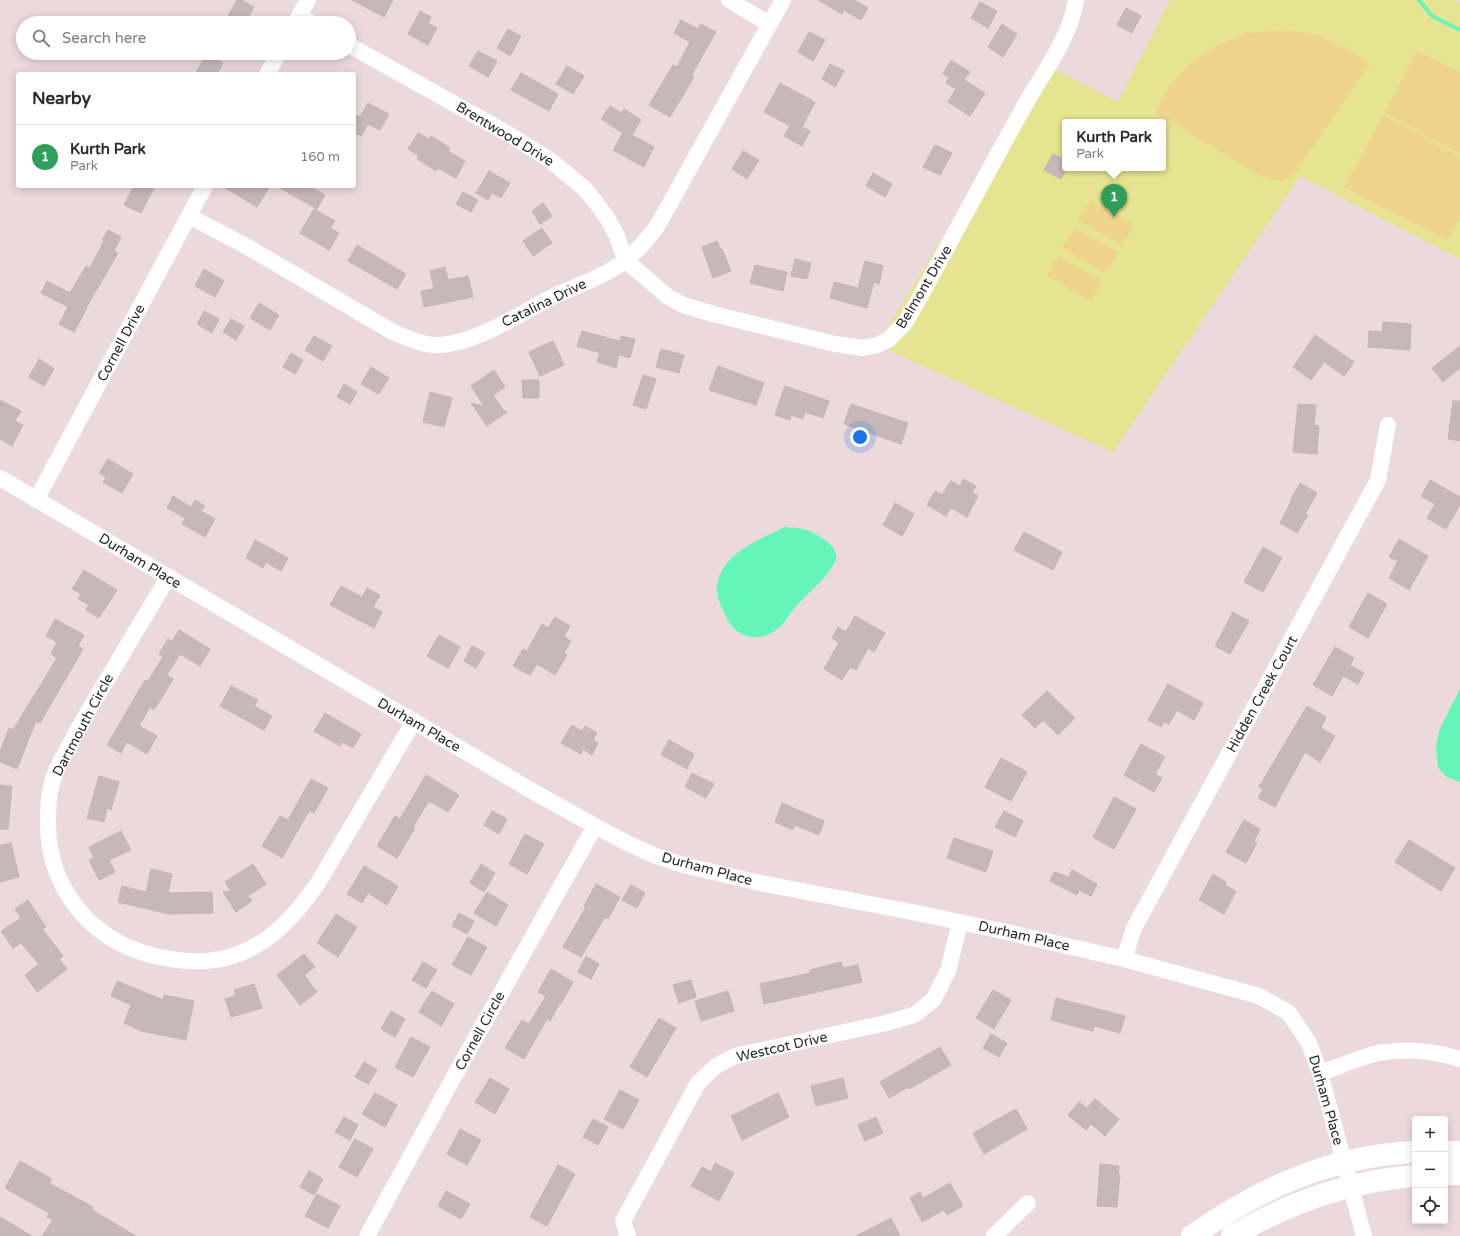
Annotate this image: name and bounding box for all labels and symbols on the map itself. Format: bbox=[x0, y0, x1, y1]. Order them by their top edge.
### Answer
street label: Brentwood Drive bbox=[453, 98, 557, 170]
pin: 1 bbox=[1101, 184, 1127, 217]
street label: Belmont Drive bbox=[892, 242, 956, 332]
street label: Catalina Drive bbox=[499, 275, 589, 331]
street label: Cornell Drive bbox=[94, 301, 148, 384]
your location bbox=[850, 427, 870, 447]
street label: Durham Place bbox=[96, 530, 184, 592]
street label: Hidden Creek Court bbox=[1223, 632, 1301, 755]
street label: Dartmouth Circle bbox=[49, 671, 117, 779]
street label: Durham Place bbox=[374, 694, 464, 756]
street label: Durham Place bbox=[660, 849, 754, 889]
street label: Durham Place bbox=[977, 917, 1071, 955]
street label: Cornell Circle bbox=[451, 988, 509, 1073]
street label: Westcot Drive bbox=[735, 1028, 829, 1066]
street label: Durham Place bbox=[1305, 1053, 1347, 1147]

